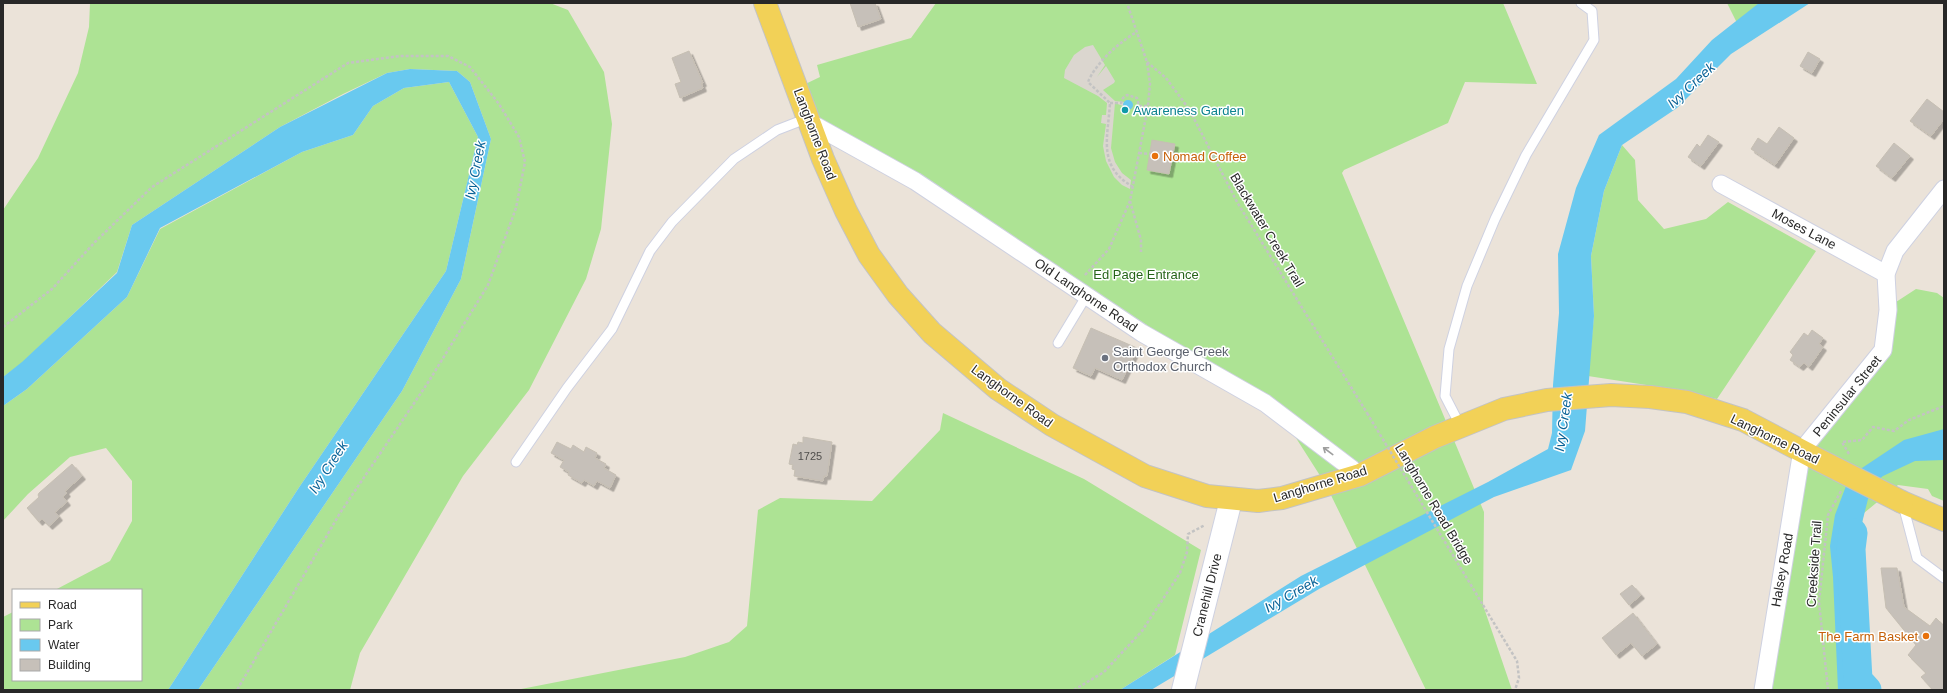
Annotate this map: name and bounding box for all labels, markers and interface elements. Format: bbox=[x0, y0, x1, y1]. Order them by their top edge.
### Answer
water label: Ivy Creek bbox=[1664, 58, 1719, 111]
street label: Langhorne Road bbox=[791, 86, 839, 182]
place label: Awareness Garden bbox=[1133, 103, 1244, 118]
marker: Awareness Garden bbox=[1120, 105, 1130, 115]
water label: Ivy Creek bbox=[462, 138, 489, 201]
place label: Nomad Coffee bbox=[1163, 149, 1247, 164]
marker: Nomad Coffee bbox=[1150, 151, 1160, 161]
street label: Blackwater Creek Trail bbox=[1227, 170, 1307, 290]
street label: Moses Lane bbox=[1769, 206, 1839, 252]
street label: Old Langhorne Road bbox=[1032, 255, 1140, 335]
park label: Ed Page Entrance bbox=[1093, 267, 1199, 282]
place label: Saint George Greek Orthodox Church bbox=[1113, 344, 1229, 374]
street label: Peninsular Street bbox=[1810, 352, 1884, 439]
marker: Saint George Greek Orthodox Church bbox=[1100, 353, 1110, 363]
street label: Langhorne Road bbox=[968, 361, 1056, 431]
water label: Ivy Creek bbox=[1551, 391, 1575, 452]
street label: Langhorne Road bbox=[1728, 411, 1822, 467]
water label: Ivy Creek bbox=[305, 437, 351, 496]
street label: Langhorne Road Bridge bbox=[1392, 441, 1476, 567]
one-way arrow bbox=[1323, 447, 1334, 455]
house number: 1725 bbox=[798, 450, 822, 462]
street label: Langhorne Road bbox=[1271, 463, 1369, 505]
street label: Creekside Trail bbox=[1803, 520, 1825, 608]
street label: Halsey Road bbox=[1768, 532, 1796, 608]
street label: Cranehill Drive bbox=[1189, 552, 1225, 638]
water label: Ivy Creek bbox=[1261, 572, 1321, 616]
legend bbox=[12, 589, 142, 681]
text: Road bbox=[48, 598, 77, 612]
text: Park bbox=[48, 618, 74, 632]
place label: The Farm Basket bbox=[1818, 629, 1918, 644]
marker: The Farm Basket bbox=[1921, 631, 1931, 641]
text: Water bbox=[48, 638, 80, 652]
text: Building bbox=[48, 658, 91, 672]

